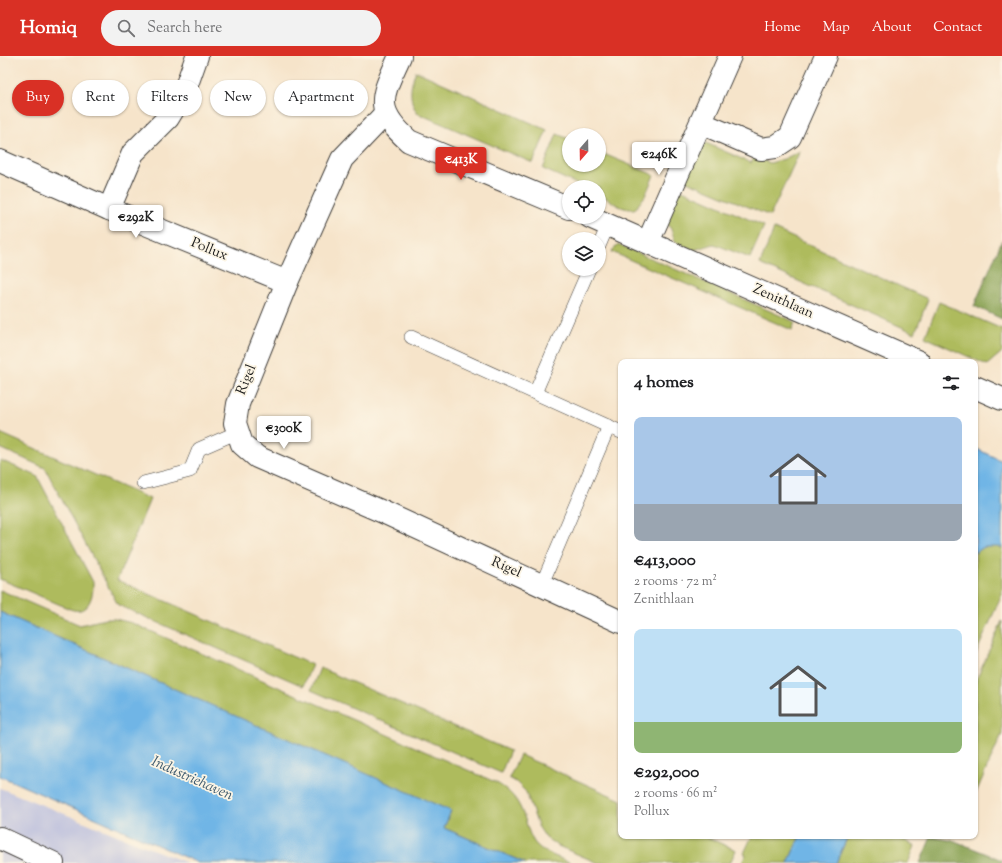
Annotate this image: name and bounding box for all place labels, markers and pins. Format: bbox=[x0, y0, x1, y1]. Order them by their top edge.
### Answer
pin: €246K bbox=[631, 142, 687, 176]
pin: €413K bbox=[433, 147, 489, 181]
pin: €292K bbox=[108, 205, 164, 239]
pin: €300K bbox=[256, 416, 312, 450]

